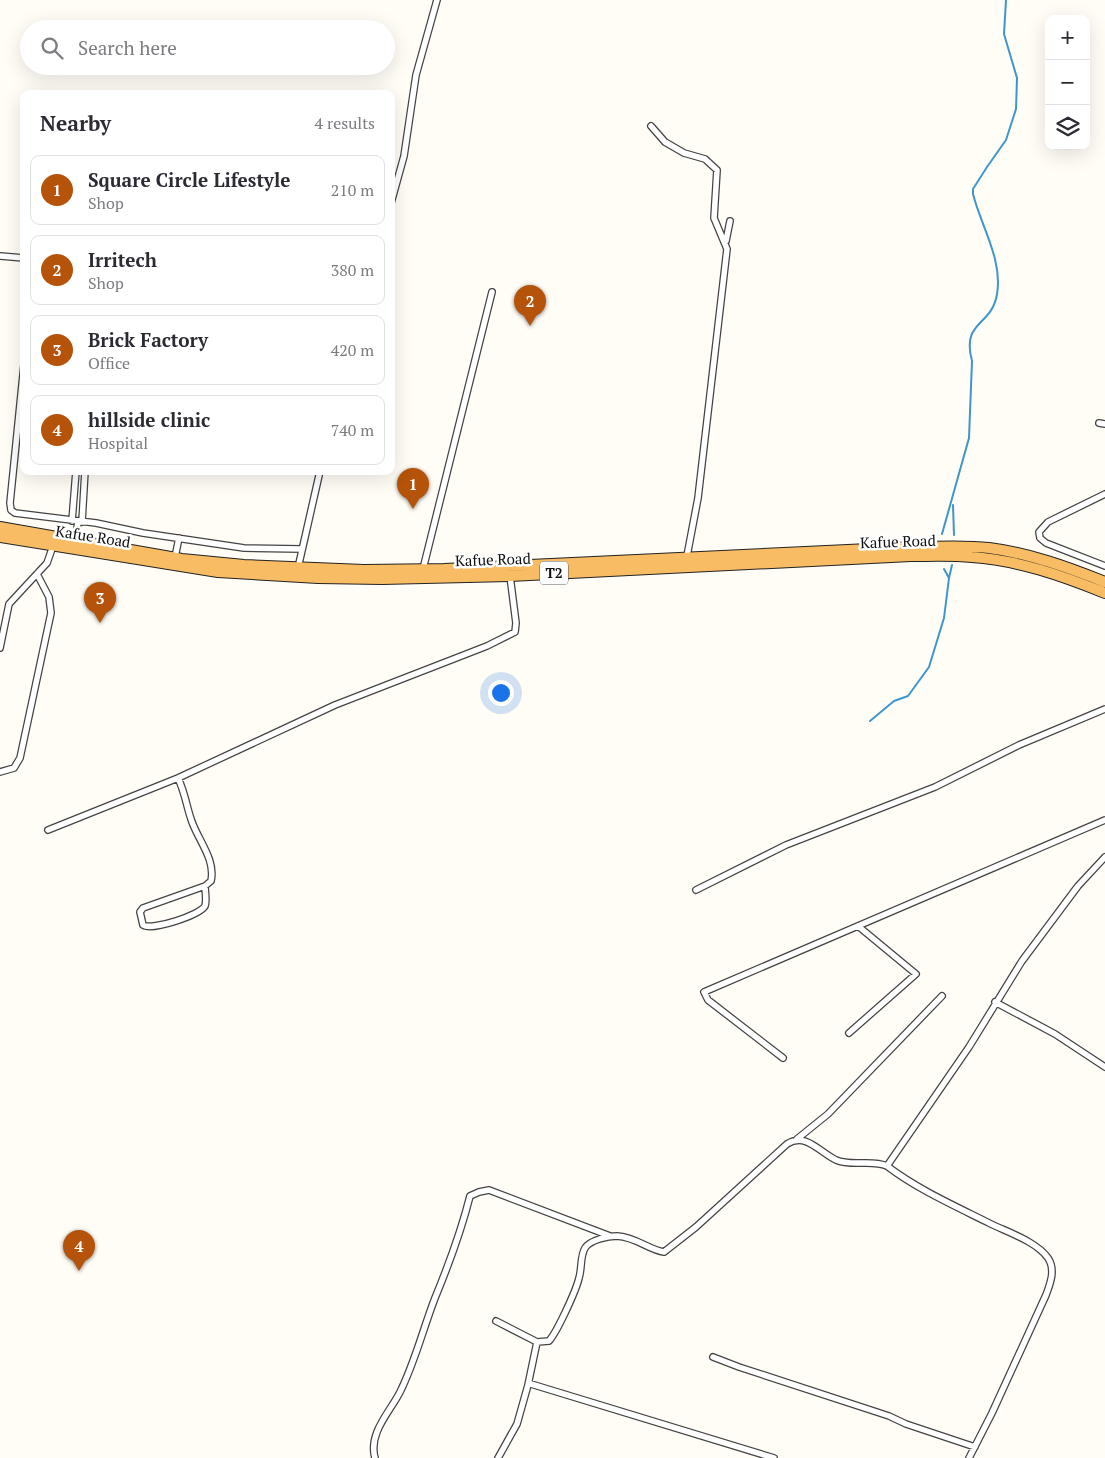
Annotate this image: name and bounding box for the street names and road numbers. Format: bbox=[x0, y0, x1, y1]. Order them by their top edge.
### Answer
street label: Kafue Road bbox=[54, 520, 132, 552]
street label: Kafue Road bbox=[860, 530, 936, 552]
street label: Kafue Road bbox=[455, 548, 531, 570]
road number: T2 bbox=[540, 562, 568, 584]

